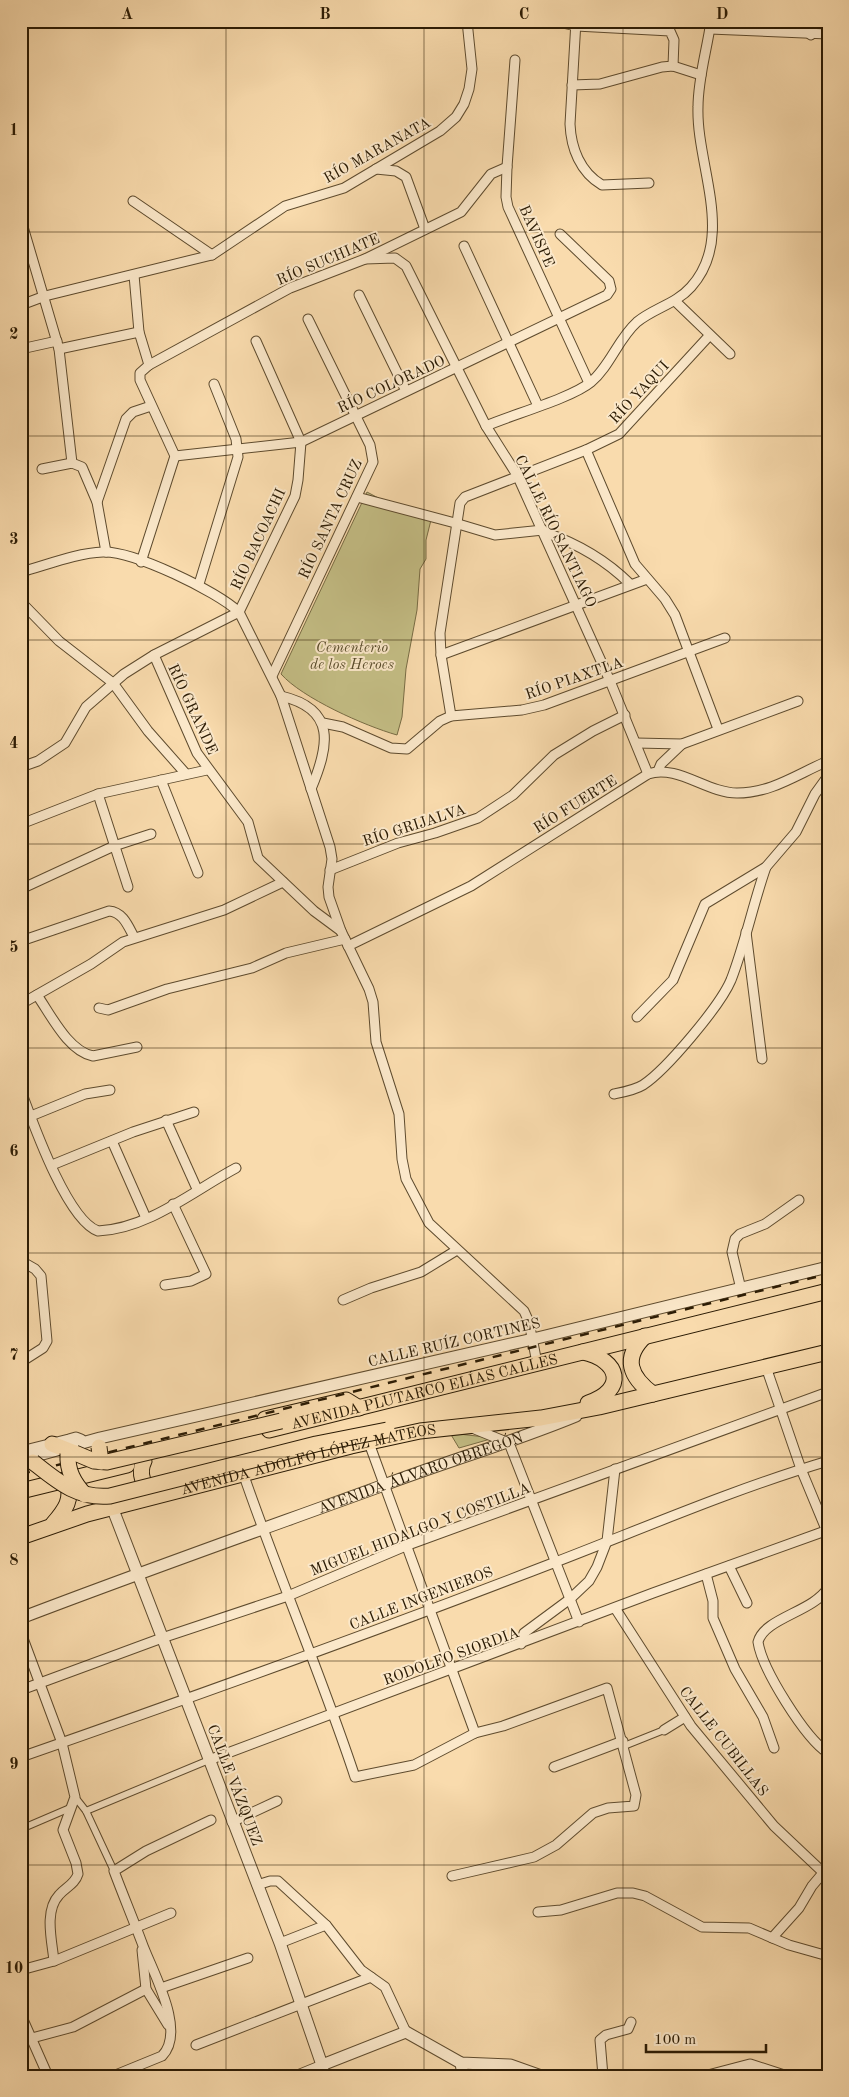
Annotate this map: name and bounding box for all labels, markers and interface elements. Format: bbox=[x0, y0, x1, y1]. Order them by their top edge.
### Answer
text: A bbox=[121, 7, 133, 23]
text: B bbox=[319, 7, 331, 23]
text: C bbox=[519, 7, 529, 23]
text: D bbox=[716, 7, 728, 23]
street label: RÍO MARANATA bbox=[320, 113, 434, 187]
text: 1 bbox=[9, 123, 19, 139]
street label: BAVISPE bbox=[515, 203, 556, 270]
street label: RÍO SUCHIATE bbox=[274, 229, 382, 289]
text: 2 bbox=[9, 327, 19, 343]
street label: RÍO COLORADO bbox=[334, 351, 448, 417]
street label: RÍO YAQUI bbox=[605, 357, 673, 427]
street label: CALLE RÍO SANTIAGO bbox=[511, 452, 601, 610]
street label: RÍO SANTA CRUZ bbox=[294, 456, 366, 582]
street label: RÍO BACOACHI bbox=[227, 485, 289, 593]
text: 3 bbox=[9, 532, 19, 548]
park label: Cementerio de los Heroes bbox=[310, 641, 394, 673]
street label: RÍO PIAXTLA bbox=[523, 653, 626, 703]
street label: RÍO GRANDE bbox=[164, 661, 222, 757]
text: 4 bbox=[9, 736, 19, 752]
street label: RÍO FUERTE bbox=[530, 771, 620, 837]
street label: RÍO GRIJALVA bbox=[360, 800, 468, 850]
text: 5 bbox=[9, 940, 19, 956]
text: 6 bbox=[9, 1144, 19, 1160]
street label: CALLE RUÍZ CORTINES bbox=[366, 1313, 542, 1371]
text: 7 bbox=[9, 1348, 19, 1364]
street label: AVENIDA PLUTARCO ELÍAS CALLES bbox=[290, 1352, 560, 1433]
street label: AVENIDA ADOLFO LÓPEZ MATEOS bbox=[179, 1423, 437, 1499]
street label: AVENIDA ÁLVARO OBREGÓN bbox=[316, 1431, 526, 1517]
street label: MIGUEL HIDALGO Y COSTILLA bbox=[309, 1481, 533, 1579]
text: 8 bbox=[9, 1553, 19, 1569]
street label: CALLE INGENIEROS bbox=[348, 1565, 495, 1634]
street label: RODOLFO SIORDIA bbox=[381, 1626, 522, 1689]
street label: CALLE CUBILLAS bbox=[676, 1684, 770, 1799]
street label: CALLE VÁZQUEZ bbox=[204, 1722, 266, 1848]
text: 9 bbox=[9, 1757, 19, 1773]
text: 10 bbox=[5, 1961, 23, 1977]
scale bar bbox=[646, 2022, 766, 2054]
text: 100 m bbox=[654, 2033, 696, 2048]

